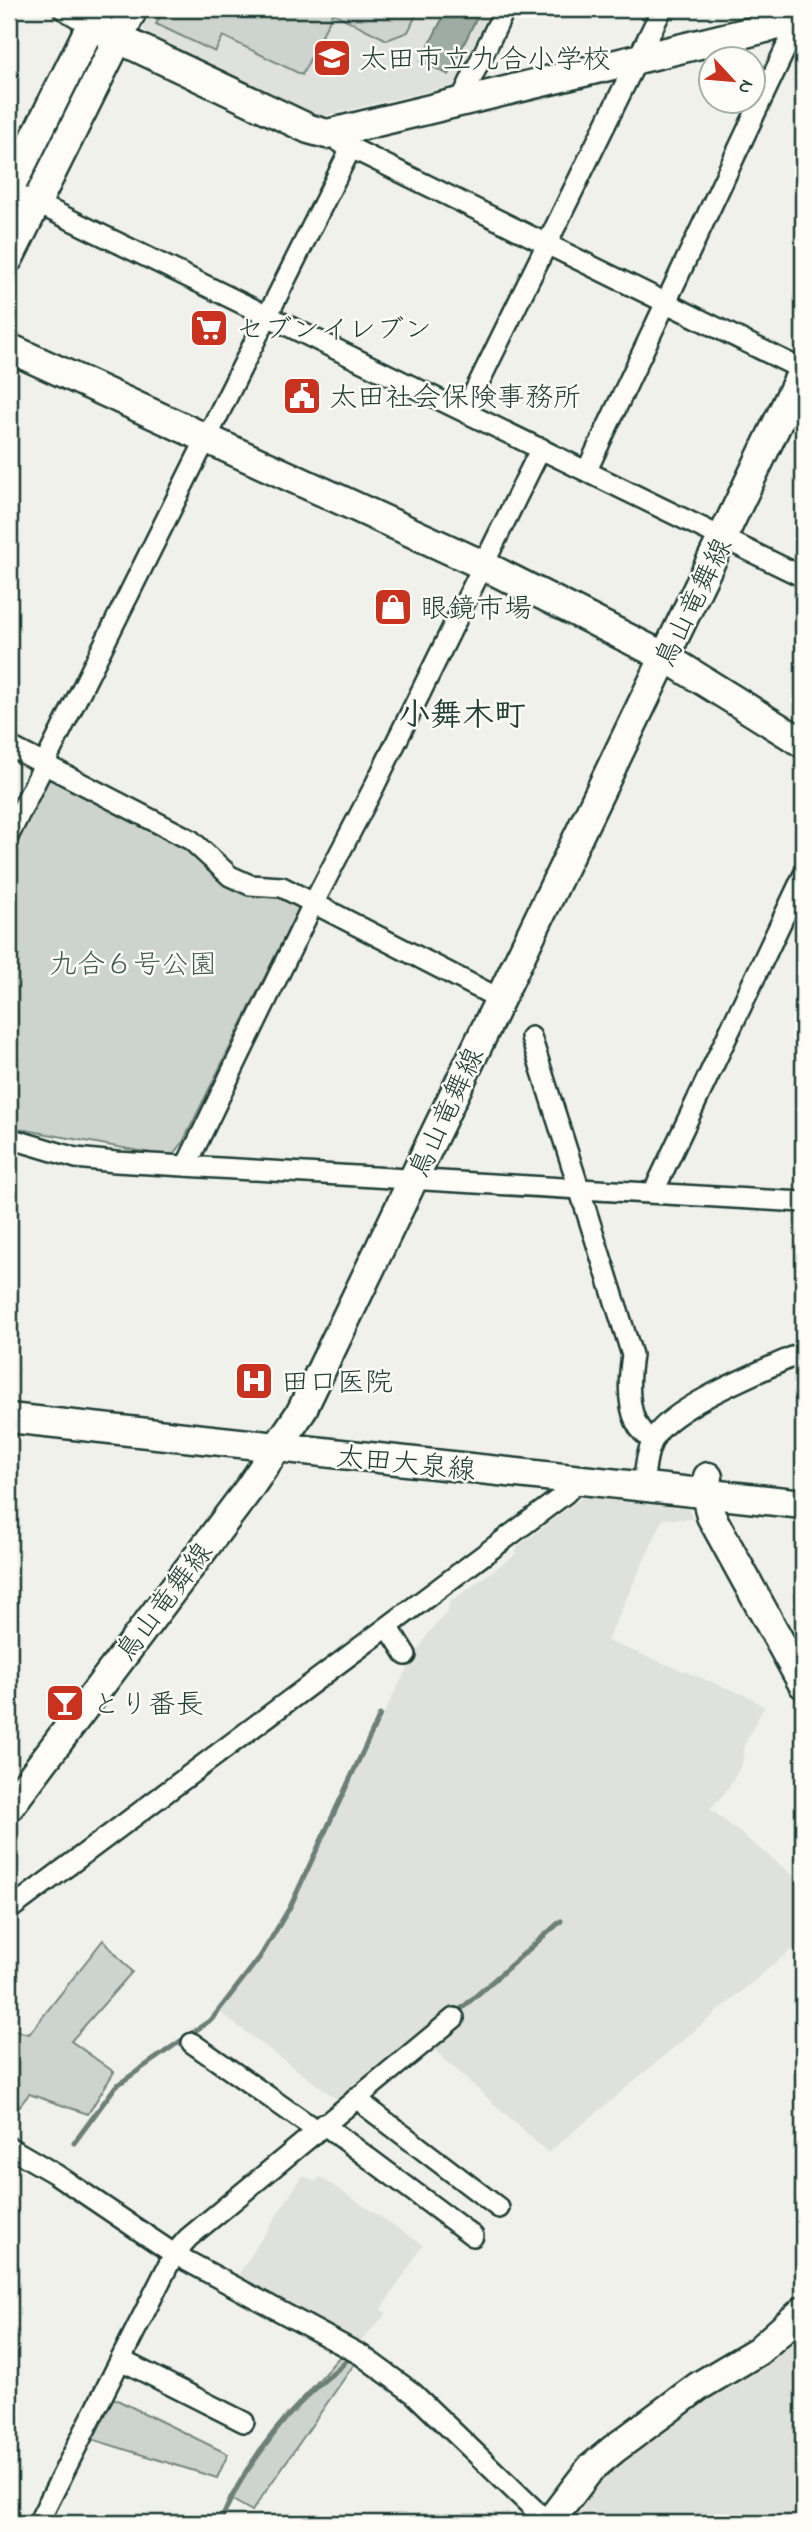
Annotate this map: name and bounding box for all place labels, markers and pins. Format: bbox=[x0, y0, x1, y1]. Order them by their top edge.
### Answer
school or university icon: 太田市立九合小学校 bbox=[311, 37, 353, 79]
place label: 太田市立九合小学校 bbox=[359, 41, 611, 82]
supermarket icon: セブンイレブン bbox=[188, 307, 230, 349]
place label: セブンイレブン bbox=[236, 311, 432, 352]
public building icon: 太田社会保険事務所 bbox=[281, 375, 323, 417]
place label: 太田社会保険事務所 bbox=[329, 379, 581, 420]
shop icon: 眼鏡市場 bbox=[372, 586, 414, 628]
place label: 眼鏡市場 bbox=[420, 590, 532, 631]
hospital icon: 田口医院 bbox=[233, 1360, 275, 1402]
place label: 田口医院 bbox=[281, 1364, 393, 1405]
bar icon: とり番長 bbox=[44, 1682, 86, 1724]
place label: とり番長 bbox=[92, 1686, 204, 1727]

